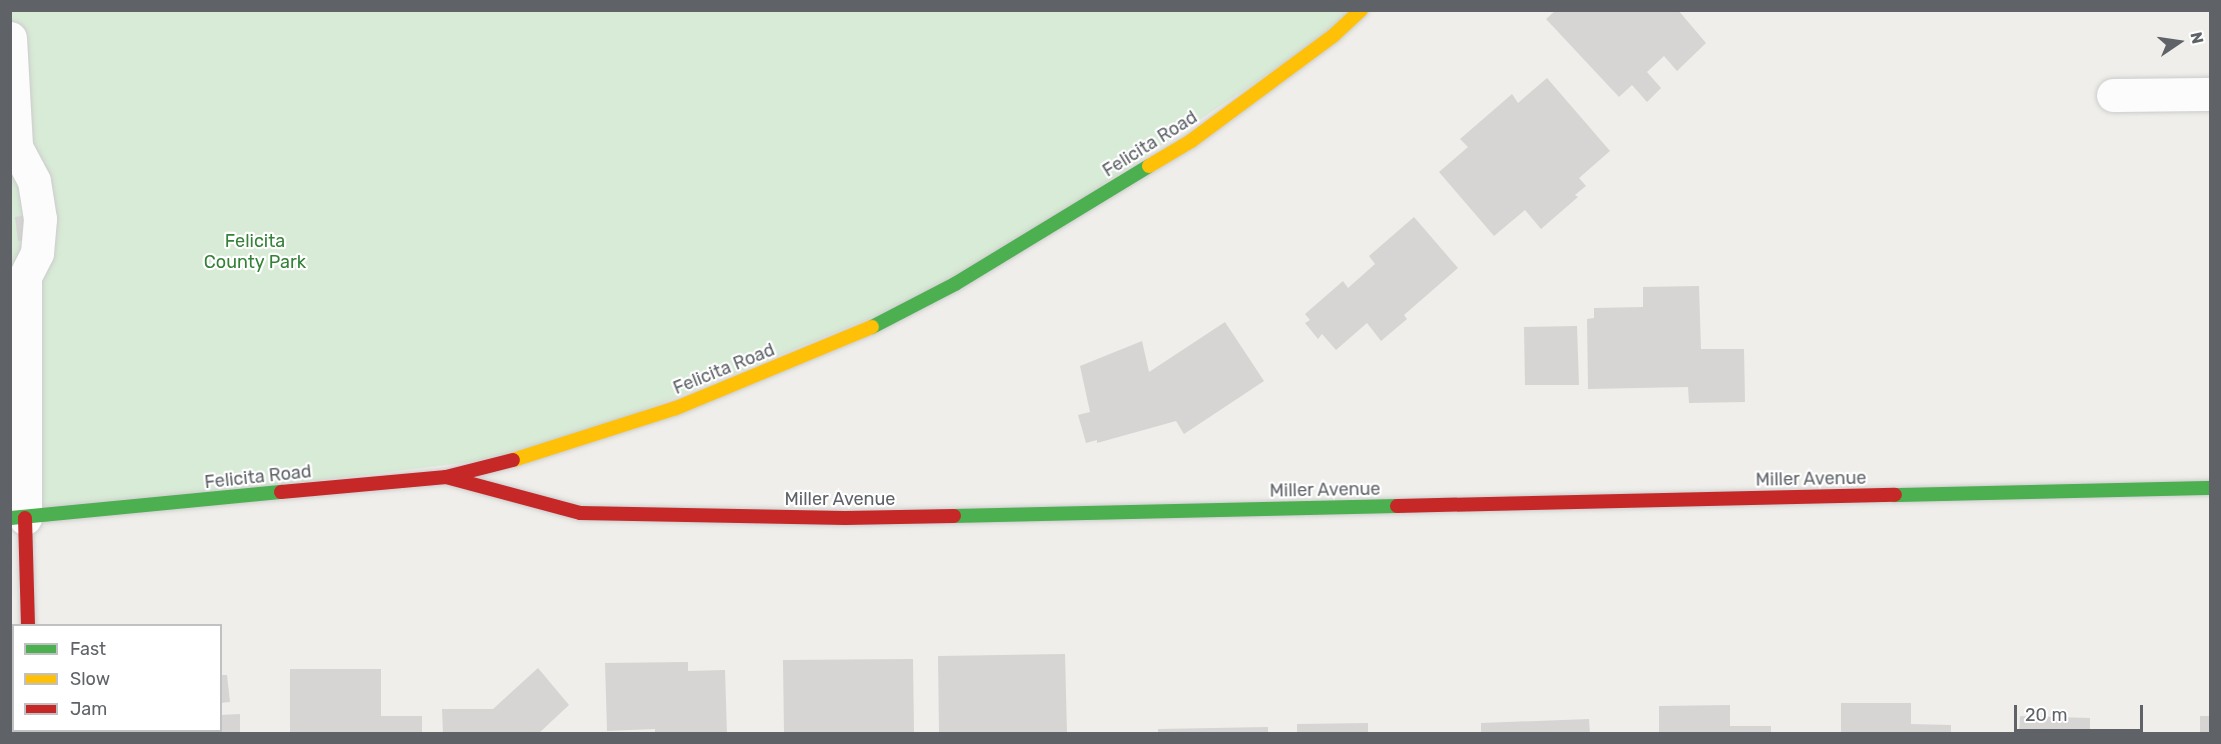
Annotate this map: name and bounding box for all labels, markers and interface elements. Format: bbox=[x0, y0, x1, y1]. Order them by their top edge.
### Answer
north arrow bbox=[2149, 12, 2209, 72]
text: N bbox=[2186, 30, 2208, 46]
street label: Felicita Road bbox=[1099, 106, 1201, 182]
park label: Felicita County Park bbox=[204, 231, 306, 274]
street label: Felicita Road bbox=[670, 339, 778, 399]
street label: Felicita Road bbox=[203, 461, 313, 493]
street label: Miller Avenue bbox=[1755, 467, 1867, 491]
street label: Miller Avenue bbox=[1269, 478, 1381, 502]
street label: Miller Avenue bbox=[784, 488, 896, 510]
legend bbox=[12, 624, 222, 732]
text: Fast bbox=[70, 638, 106, 660]
text: Slow bbox=[70, 668, 110, 690]
scale bar bbox=[2017, 693, 2146, 731]
text: Jam bbox=[70, 698, 107, 720]
text: 20 m bbox=[2025, 704, 2067, 726]

